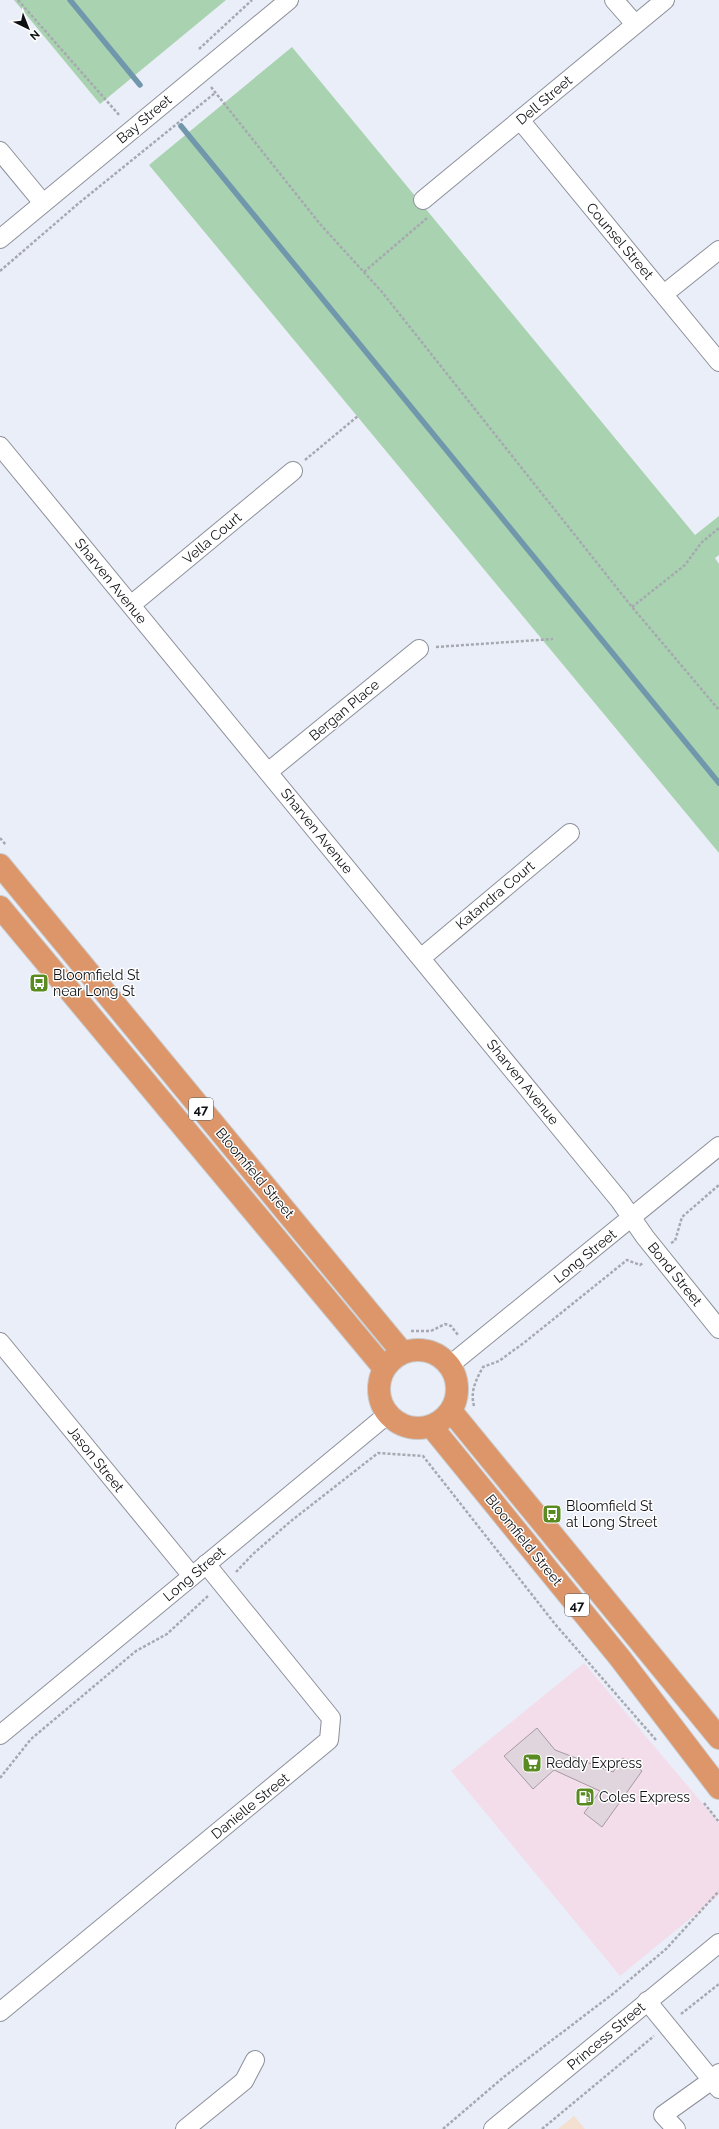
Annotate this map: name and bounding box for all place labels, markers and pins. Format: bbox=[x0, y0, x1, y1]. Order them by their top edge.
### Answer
place label: Bloomfield St near Long St bbox=[53, 967, 140, 999]
bus stop icon: Bloomfield St near Long St bbox=[28, 972, 50, 994]
place label: Bloomfield St at Long Street bbox=[566, 1498, 658, 1530]
bus stop icon: Bloomfield St at Long Street bbox=[541, 1503, 563, 1525]
supermarket icon: Reddy Express bbox=[521, 1752, 543, 1774]
place label: Reddy Express bbox=[546, 1755, 642, 1771]
fuel station icon: Coles Express bbox=[574, 1786, 596, 1808]
place label: Coles Express bbox=[599, 1789, 690, 1805]

